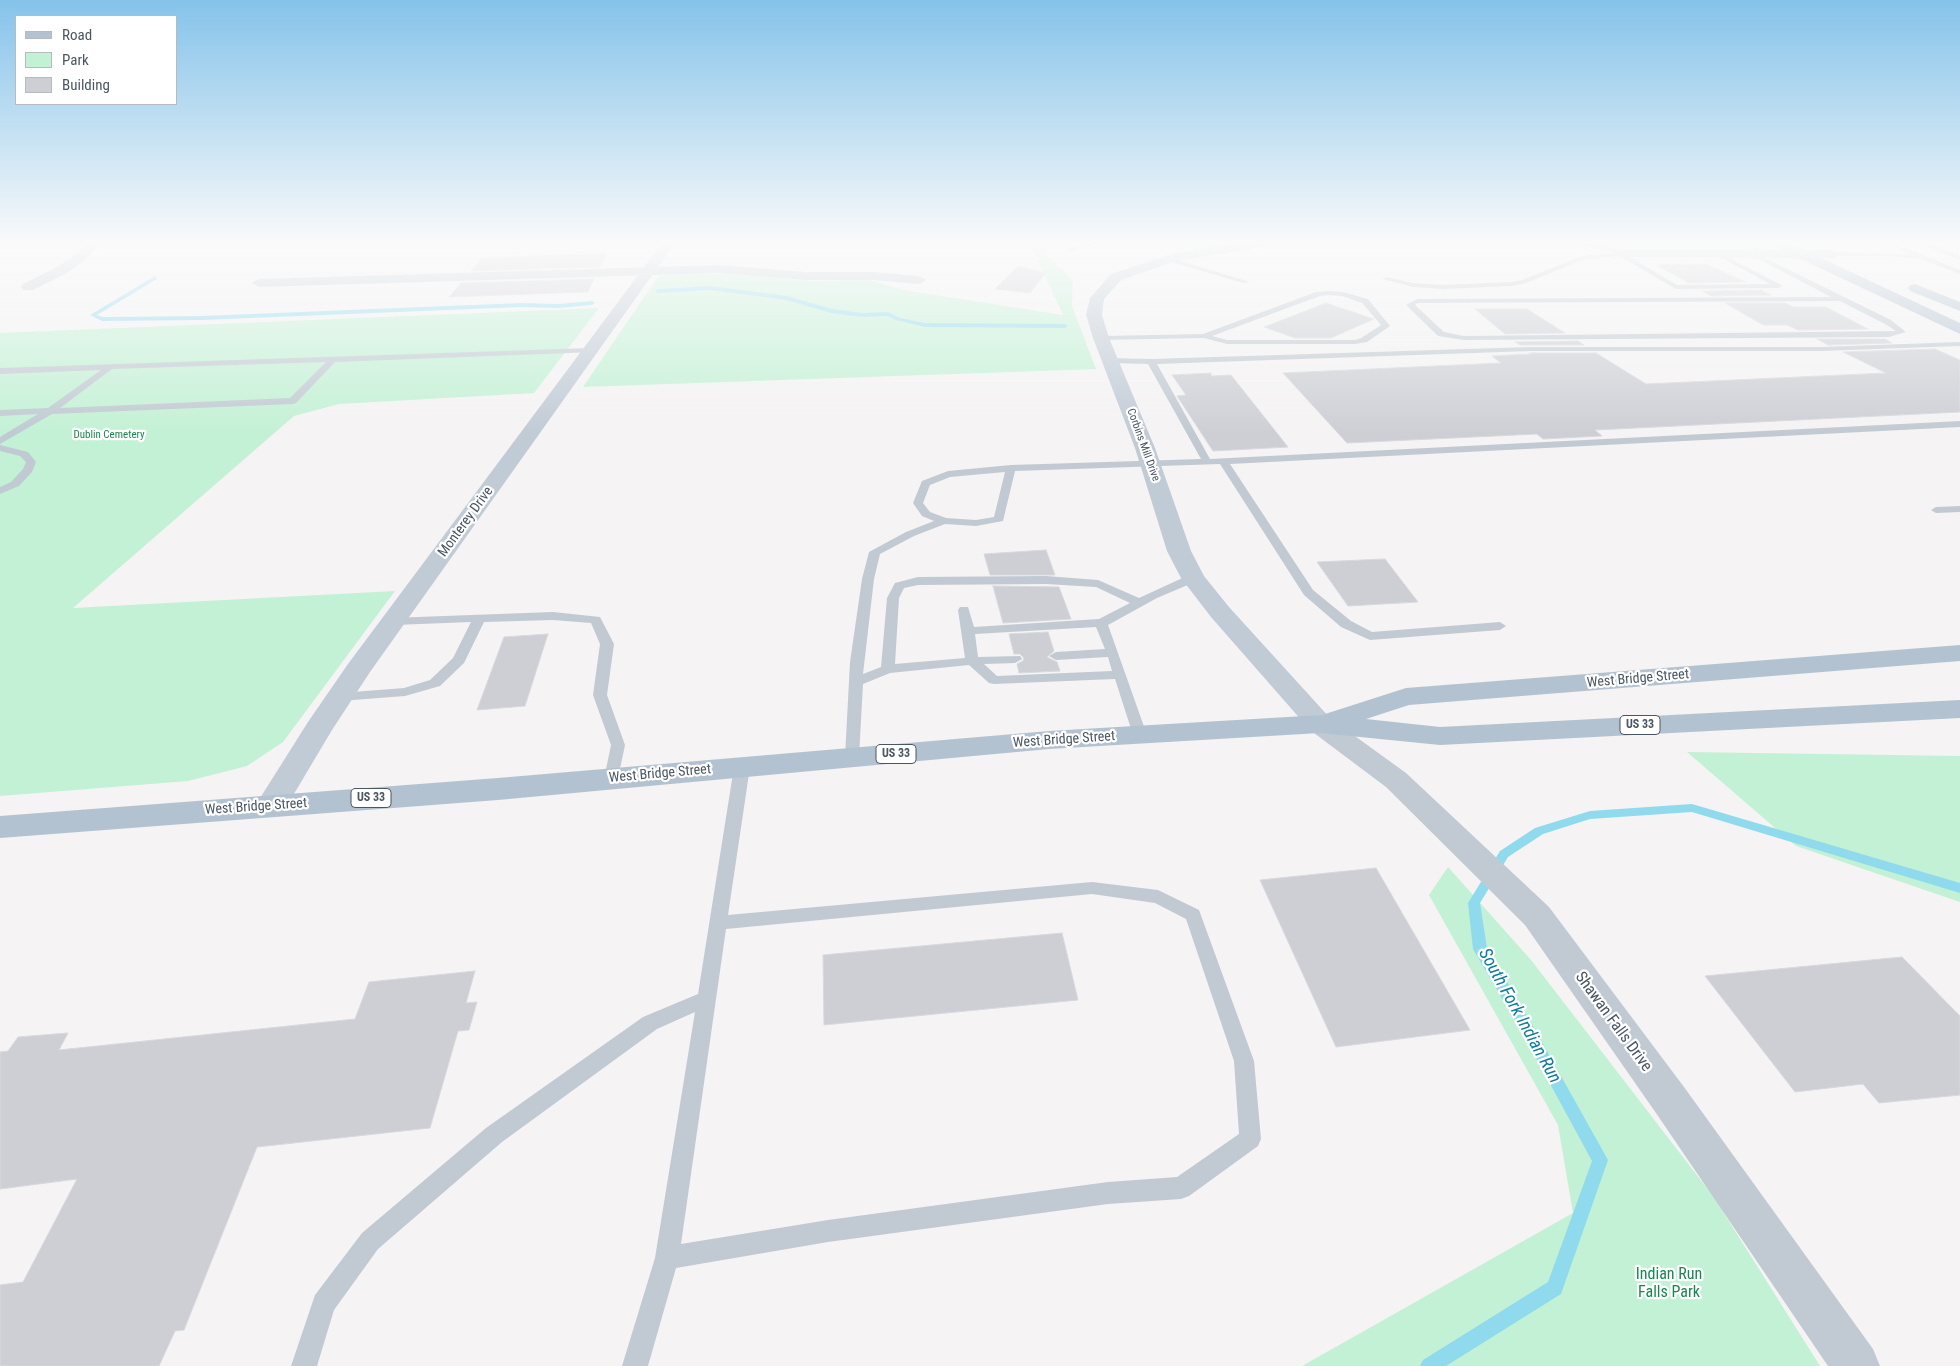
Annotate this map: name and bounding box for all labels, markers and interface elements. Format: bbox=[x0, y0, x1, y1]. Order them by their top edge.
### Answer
legend bbox=[15, 15, 178, 105]
text: Road bbox=[62, 26, 92, 44]
text: Park bbox=[62, 51, 89, 69]
text: Building bbox=[62, 76, 110, 94]
street label: Corbins Mill Drive bbox=[1124, 407, 1162, 483]
park label: Dublin Cemetery bbox=[73, 428, 145, 442]
street label: Monterey Drive bbox=[435, 484, 497, 560]
street label: West Bridge Street bbox=[1586, 666, 1690, 692]
road number: US 33 bbox=[1620, 716, 1660, 734]
street label: West Bridge Street bbox=[1012, 728, 1116, 752]
road number: US 33 bbox=[876, 744, 916, 764]
street label: West Bridge Street bbox=[608, 761, 712, 787]
road number: US 33 bbox=[351, 788, 391, 808]
street label: West Bridge Street bbox=[204, 795, 308, 819]
water label: South Fork Indian Run bbox=[1473, 945, 1565, 1087]
street label: Shawan Falls Drive bbox=[1570, 968, 1656, 1076]
park label: Indian Run Falls Park bbox=[1636, 1265, 1702, 1303]

